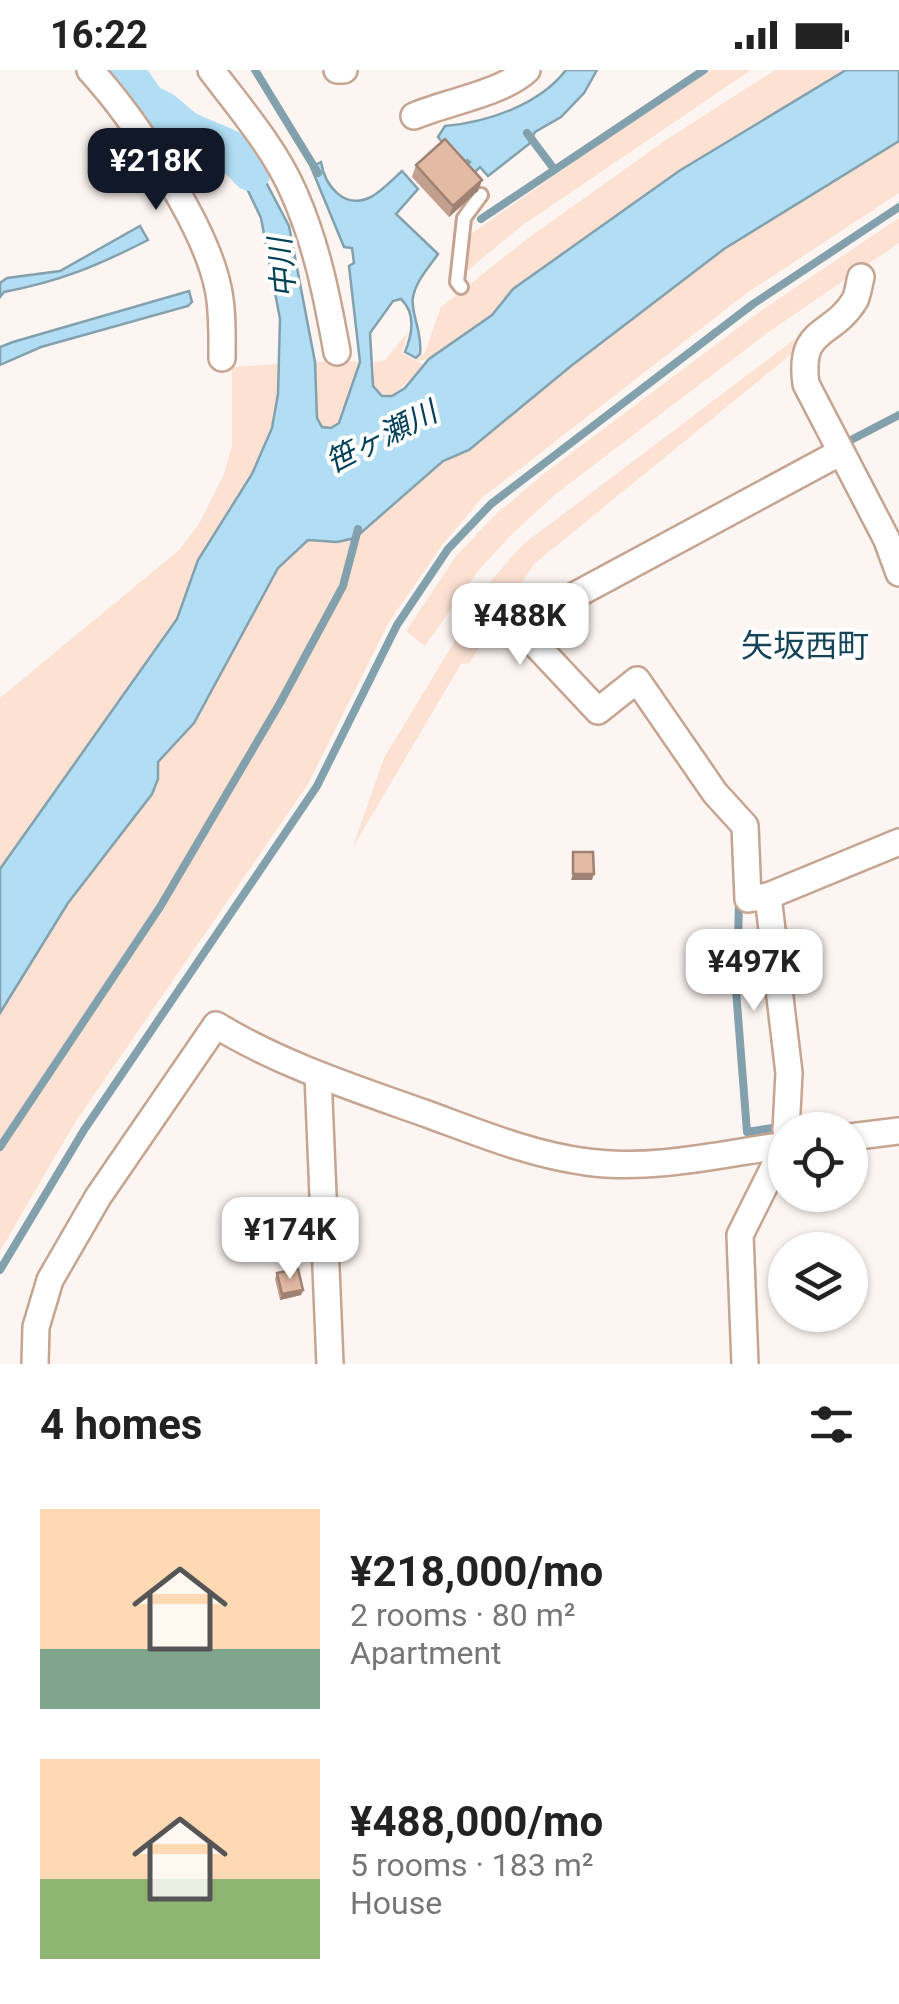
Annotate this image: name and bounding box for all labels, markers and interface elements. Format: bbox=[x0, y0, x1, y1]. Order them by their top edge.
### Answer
text: 16:22 bbox=[50, 13, 148, 57]
pin: ¥218K bbox=[86, 128, 226, 213]
text: ¥218K bbox=[110, 141, 202, 179]
water label: 中川 bbox=[262, 234, 302, 299]
water label: 笹ヶ瀬川 bbox=[320, 393, 445, 480]
pin: ¥488K bbox=[450, 583, 590, 668]
text: ¥488K bbox=[474, 596, 566, 634]
district label: 矢坂西町 bbox=[741, 627, 869, 665]
pin: ¥497K bbox=[684, 929, 824, 1014]
text: ¥497K bbox=[708, 942, 800, 980]
map controls bbox=[768, 1112, 868, 1332]
button: locate bbox=[768, 1112, 868, 1212]
pin: ¥174K bbox=[220, 1197, 360, 1282]
text: ¥174K bbox=[244, 1210, 336, 1248]
button: layers bbox=[768, 1232, 868, 1332]
icon: filters bbox=[804, 1397, 859, 1452]
text: 4 homes bbox=[40, 1400, 202, 1449]
text: ¥218,000/mo bbox=[350, 1547, 603, 1596]
icon: home bbox=[120, 1549, 240, 1669]
text: 2 rooms · 80 m² bbox=[350, 1596, 575, 1634]
text: Apartment bbox=[350, 1634, 502, 1672]
text: ¥488,000/mo bbox=[350, 1797, 603, 1846]
icon: home bbox=[120, 1799, 240, 1919]
text: 5 rooms · 183 m² bbox=[350, 1846, 593, 1884]
text: House bbox=[350, 1884, 442, 1922]

